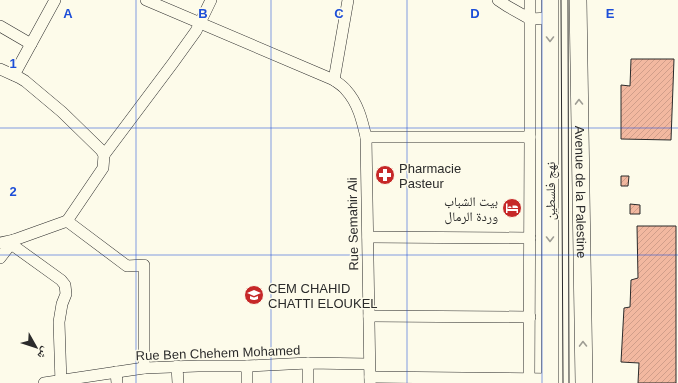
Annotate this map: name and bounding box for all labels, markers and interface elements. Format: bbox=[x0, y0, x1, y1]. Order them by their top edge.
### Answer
text: A bbox=[63, 6, 73, 21]
text: B bbox=[198, 6, 208, 21]
text: C bbox=[334, 6, 344, 21]
text: D bbox=[470, 6, 480, 21]
text: E bbox=[606, 6, 615, 21]
one-way arrow bbox=[546, 36, 554, 42]
text: 1 bbox=[9, 56, 17, 71]
one-way arrow bbox=[575, 99, 583, 105]
street label: Avenue de la Palestine bbox=[572, 125, 590, 259]
place label: Pharmacie Pasteur bbox=[399, 161, 461, 191]
street label: نهج فلسطين bbox=[543, 162, 560, 220]
pharmacy icon: Pharmacie Pasteur bbox=[374, 164, 396, 186]
street label: Rue Semahir Ali bbox=[345, 177, 361, 271]
text: 2 bbox=[9, 184, 17, 199]
place label: بيت الشباب وردة الرمال bbox=[444, 194, 498, 225]
hotel icon: بيت الشباب وردة الرمال bbox=[501, 197, 523, 219]
one-way arrow bbox=[546, 236, 554, 242]
place label: CEM CHAHID CHATTI ELOUKEL bbox=[268, 281, 378, 311]
school or university icon: CEM CHAHID CHATTI ELOUKEL bbox=[243, 284, 265, 306]
north arrow bbox=[16, 327, 56, 367]
one-way arrow bbox=[579, 341, 587, 347]
street label: Rue Ben Chehem Mohamed bbox=[135, 343, 301, 363]
text: ش bbox=[34, 344, 52, 362]

